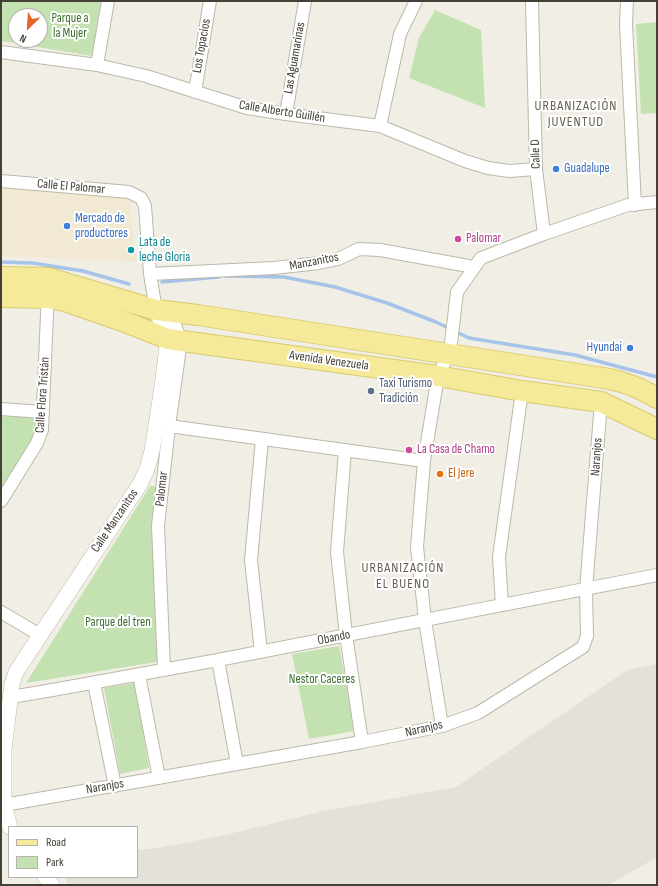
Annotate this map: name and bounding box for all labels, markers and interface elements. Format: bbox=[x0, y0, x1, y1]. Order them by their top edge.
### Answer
north arrow bbox=[8, 8, 48, 48]
park label: Parque a la Mujer bbox=[52, 11, 88, 42]
street label: Los Topacios bbox=[190, 18, 214, 74]
street label: Las Aguamarinas bbox=[281, 21, 309, 95]
text: N bbox=[18, 31, 29, 46]
street label: Calle Alberto Guillén bbox=[238, 97, 326, 127]
district label: URBANIZACIÓN JUVENTUD bbox=[535, 98, 617, 130]
street label: Calle D bbox=[528, 139, 544, 169]
place label: Guadalupe bbox=[564, 161, 610, 177]
marker: Guadalupe bbox=[551, 164, 561, 174]
street label: Calle El Palomar bbox=[36, 176, 106, 198]
place label: Mercado de productores bbox=[75, 211, 128, 242]
marker: Mercado de productores bbox=[62, 221, 72, 231]
place label: Palomar bbox=[466, 231, 501, 247]
marker: Palomar bbox=[453, 234, 463, 244]
place label: Lata de leche Gloria bbox=[139, 235, 190, 266]
marker: Lata de leche Gloria bbox=[126, 245, 136, 255]
street label: Manzanitos bbox=[288, 250, 340, 274]
place label: Hyundai bbox=[587, 340, 622, 356]
marker: Hyundai bbox=[625, 343, 635, 353]
street label: Avenida Venezuela bbox=[288, 348, 370, 374]
street label: Calle Flora Tristán bbox=[33, 356, 53, 434]
place label: Taxi Turismo Tradición bbox=[379, 376, 432, 407]
marker: Taxi Turismo Tradición bbox=[366, 386, 376, 396]
street label: Naranjos bbox=[588, 437, 606, 477]
place label: La Casa de Chamo bbox=[417, 442, 495, 458]
marker: La Casa de Chamo bbox=[404, 445, 414, 455]
place label: El Jere bbox=[448, 466, 474, 482]
marker: El Jere bbox=[435, 469, 445, 479]
street label: Palomar bbox=[152, 471, 172, 507]
street label: Calle Manzanitos bbox=[88, 486, 142, 556]
district label: URBANIZACIÓN EL BUENO bbox=[362, 560, 444, 592]
park label: Parque del tren bbox=[85, 615, 151, 631]
street label: Obando bbox=[316, 627, 352, 649]
park label: Nestor Caceres bbox=[289, 672, 355, 688]
street label: Naranjos bbox=[404, 717, 444, 741]
street label: Naranjos bbox=[85, 776, 125, 798]
legend bbox=[8, 826, 138, 878]
text: Road bbox=[46, 835, 66, 850]
text: Park bbox=[46, 855, 64, 870]

